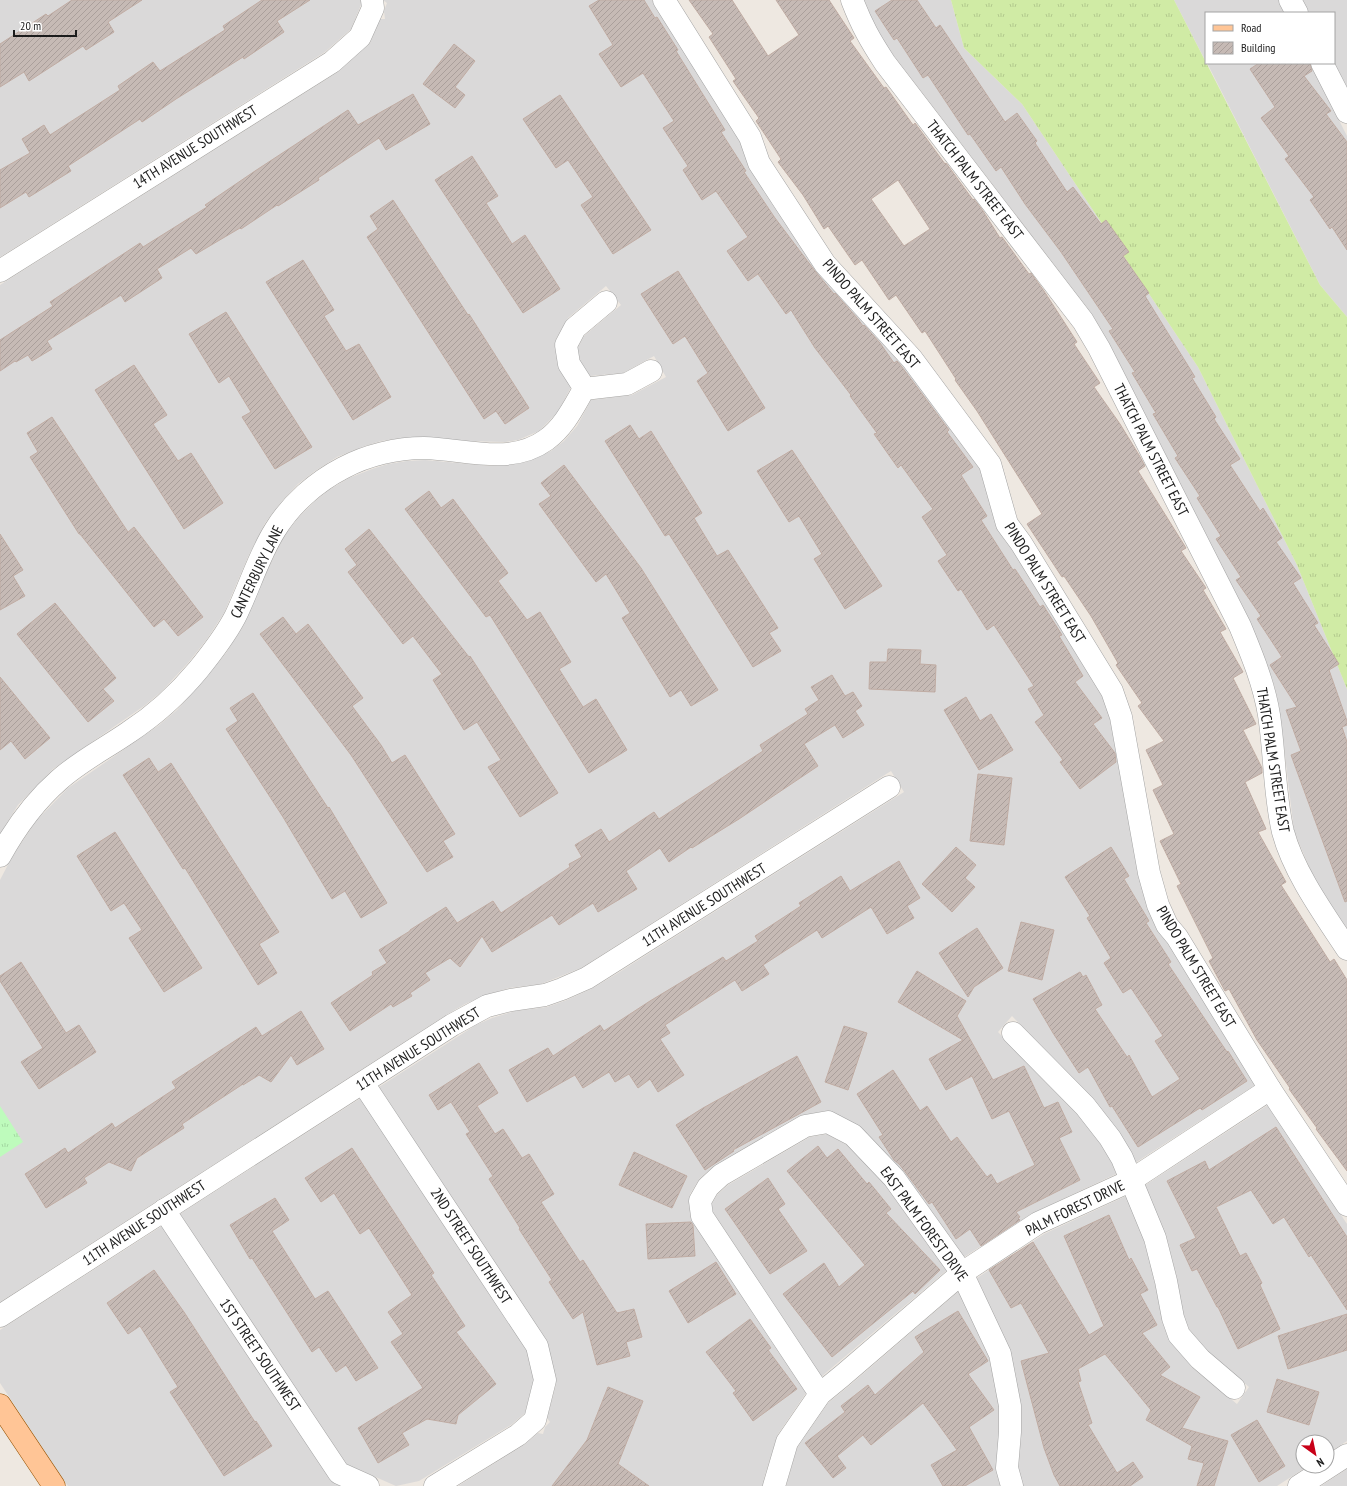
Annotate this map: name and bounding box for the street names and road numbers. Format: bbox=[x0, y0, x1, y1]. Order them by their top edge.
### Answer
street label: 14TH AVENUE SOUTHWEST bbox=[129, 100, 261, 193]
street label: THATCH PALM STREET EAST bbox=[923, 116, 1028, 244]
street label: PINDO PALM STREET EAST bbox=[819, 255, 924, 373]
street label: THATCH PALM STREET EAST bbox=[1110, 380, 1193, 520]
street label: PINDO PALM STREET EAST bbox=[1001, 519, 1090, 647]
street label: CANTERBURY LANE bbox=[226, 522, 287, 621]
street label: THATCH PALM STREET EAST bbox=[1253, 686, 1294, 834]
street label: 11TH AVENUE SOUTHWEST bbox=[638, 858, 770, 951]
street label: PINDO PALM STREET EAST bbox=[1153, 902, 1240, 1031]
street label: 11TH AVENUE SOUTHWEST bbox=[352, 1002, 484, 1095]
street label: EAST PALM FOREST DRIVE bbox=[876, 1163, 972, 1285]
street label: 11TH AVENUE SOUTHWEST bbox=[78, 1175, 209, 1270]
street label: PALM FOREST DRIVE bbox=[1022, 1175, 1127, 1240]
street label: 2ND STREET SOUTHWEST bbox=[427, 1184, 516, 1308]
street label: 1ST STREET SOUTHWEST bbox=[216, 1295, 305, 1415]

